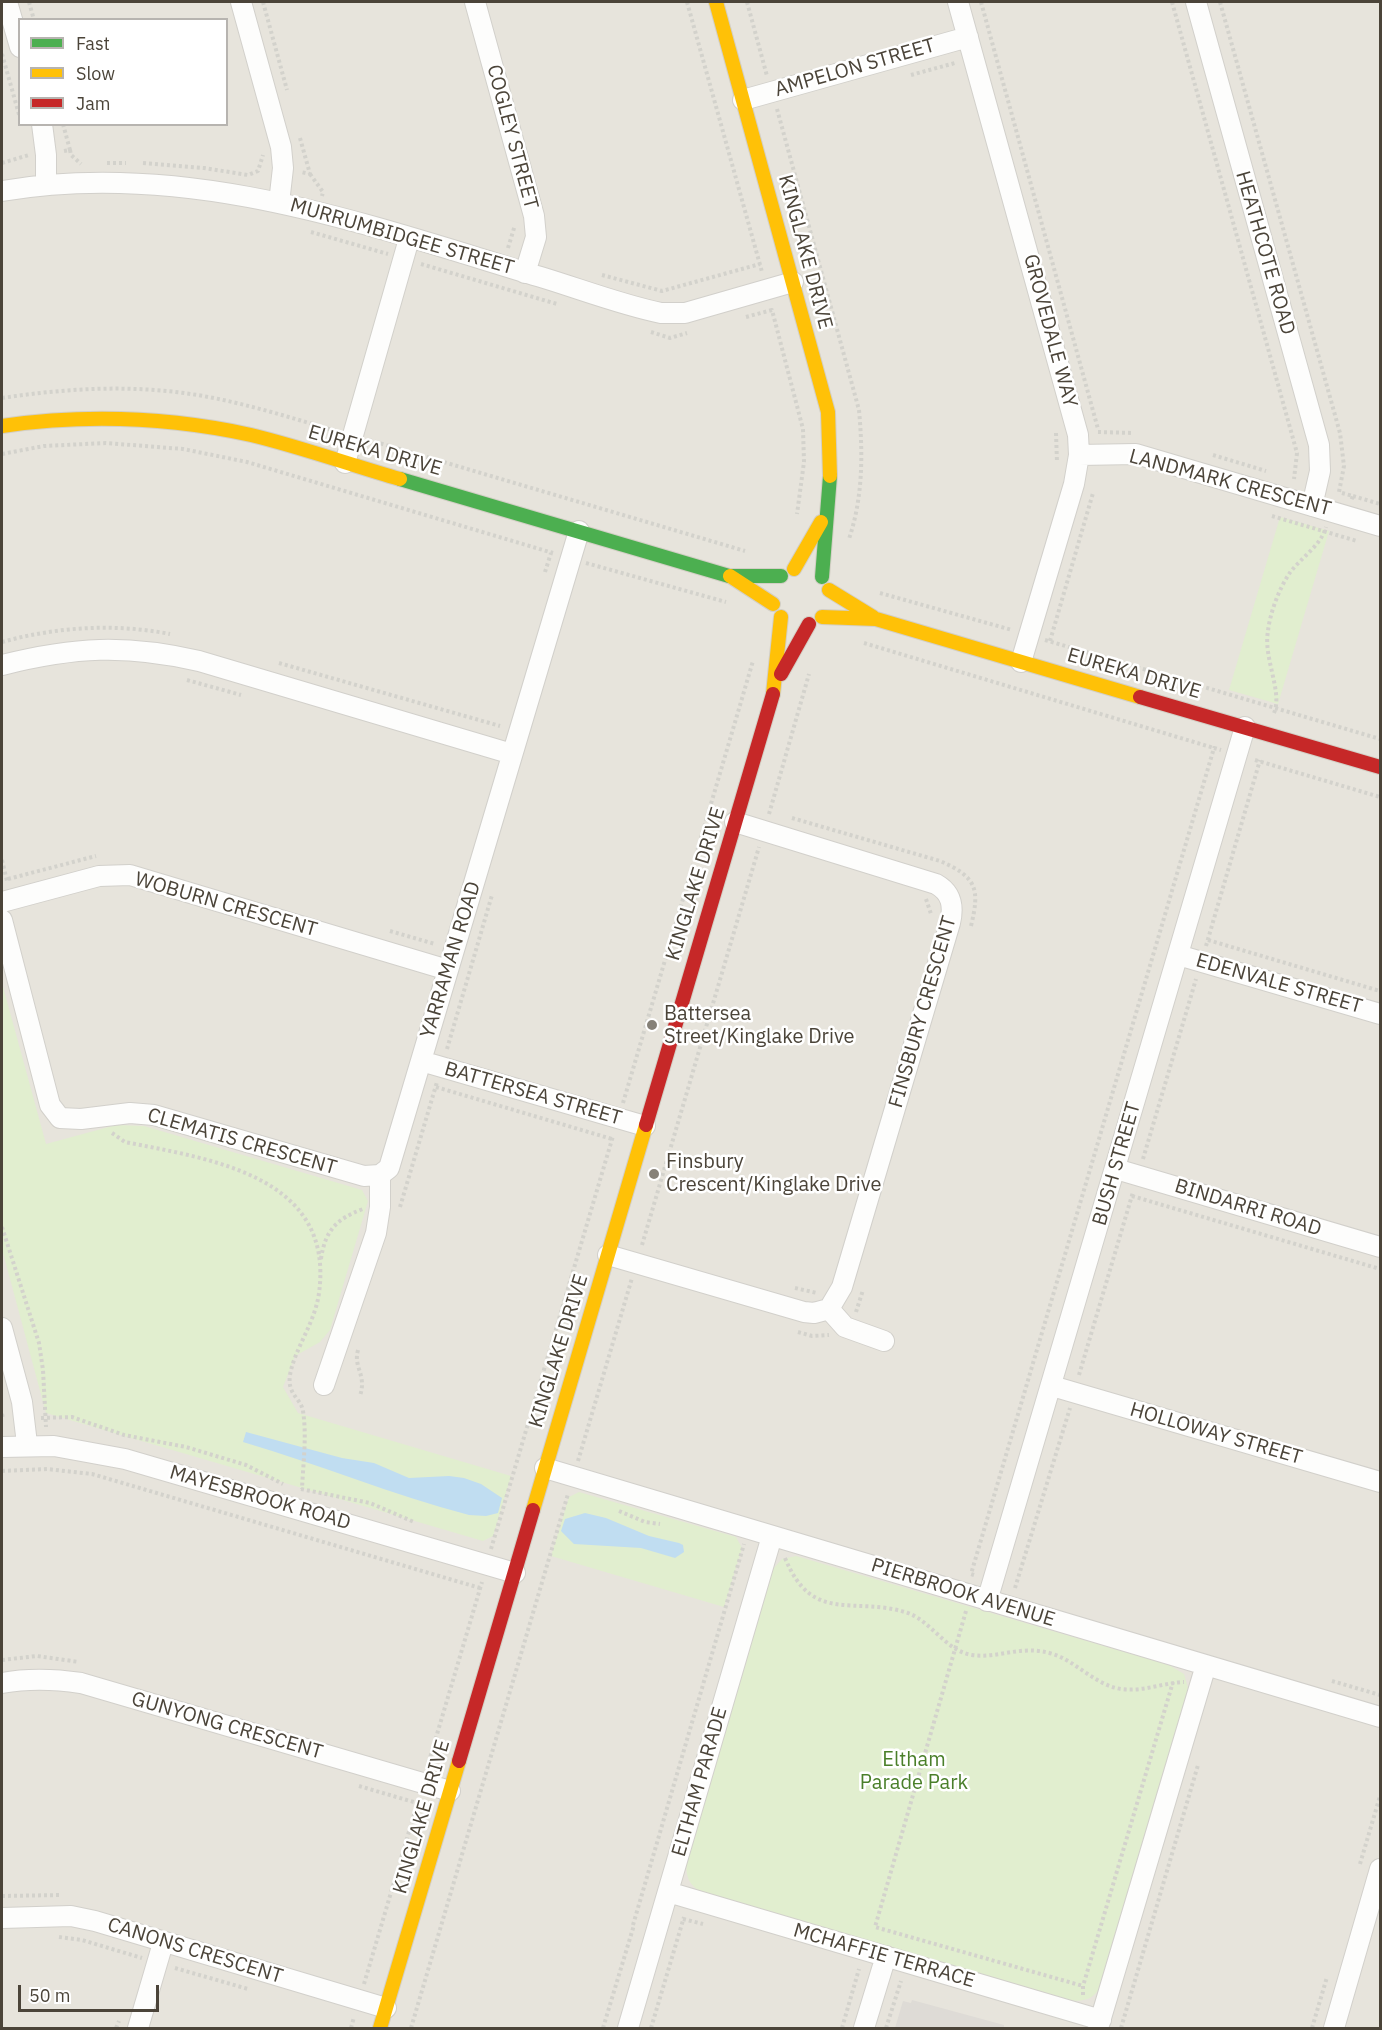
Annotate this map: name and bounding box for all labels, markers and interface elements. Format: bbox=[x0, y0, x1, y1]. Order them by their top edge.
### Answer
legend bbox=[18, 18, 228, 126]
text: Fast bbox=[76, 32, 110, 55]
street label: AMPELON STREET bbox=[772, 34, 938, 102]
text: Slow bbox=[76, 62, 115, 85]
street label: COGLEY STREET bbox=[481, 62, 543, 212]
text: Jam bbox=[76, 92, 111, 115]
street label: HEATHCOTE ROAD bbox=[1230, 168, 1300, 338]
street label: KINGLAKE DRIVE bbox=[773, 172, 837, 332]
street label: MURRUMBIDGEE STREET bbox=[287, 194, 517, 280]
street label: GROVEDALE WAY bbox=[1018, 252, 1082, 410]
street label: EUREKA DRIVE bbox=[305, 420, 445, 482]
street label: LANDMARK CRESCENT bbox=[1126, 444, 1334, 522]
street label: EUREKA DRIVE bbox=[1064, 643, 1204, 705]
street label: KINGLAKE DRIVE bbox=[661, 804, 731, 964]
street label: WOBURN CRESCENT bbox=[132, 867, 320, 943]
street label: YARRAMAN ROAD bbox=[416, 879, 486, 1041]
street label: FINSBURY CRESCENT bbox=[884, 913, 962, 1111]
street label: EDENVALE STREET bbox=[1193, 949, 1365, 1019]
place label: Battersea Street/Kinglake Drive bbox=[664, 1002, 855, 1049]
marker: Battersea Street/Kinglake Drive bbox=[645, 1018, 659, 1032]
street label: BATTERSEA STREET bbox=[442, 1057, 624, 1131]
street label: BUSH STREET bbox=[1088, 1099, 1146, 1229]
street label: CLEMATIS CRESCENT bbox=[145, 1103, 339, 1181]
place label: Finsbury Crescent/Kinglake Drive bbox=[666, 1150, 881, 1197]
marker: Finsbury Crescent/Kinglake Drive bbox=[647, 1167, 661, 1181]
street label: BINDARRI ROAD bbox=[1172, 1174, 1324, 1242]
street label: KINGLAKE DRIVE bbox=[524, 1271, 594, 1431]
street label: HOLLOWAY STREET bbox=[1127, 1398, 1305, 1470]
street label: MAYESBROOK ROAD bbox=[167, 1461, 353, 1535]
street label: PIERBROOK AVENUE bbox=[868, 1554, 1058, 1632]
street label: GUNYONG CRESCENT bbox=[129, 1687, 325, 1765]
street label: ELTHAM PARADE bbox=[667, 1704, 733, 1860]
street label: KINGLAKE DRIVE bbox=[389, 1737, 455, 1897]
park label: Eltham Parade Park bbox=[860, 1748, 968, 1795]
street label: CANONS CRESCENT bbox=[104, 1913, 286, 1989]
street label: MCHAFFIE TERRACE bbox=[790, 1919, 978, 1993]
scale bar bbox=[21, 1973, 162, 2011]
text: 50 m bbox=[29, 1984, 71, 2007]

